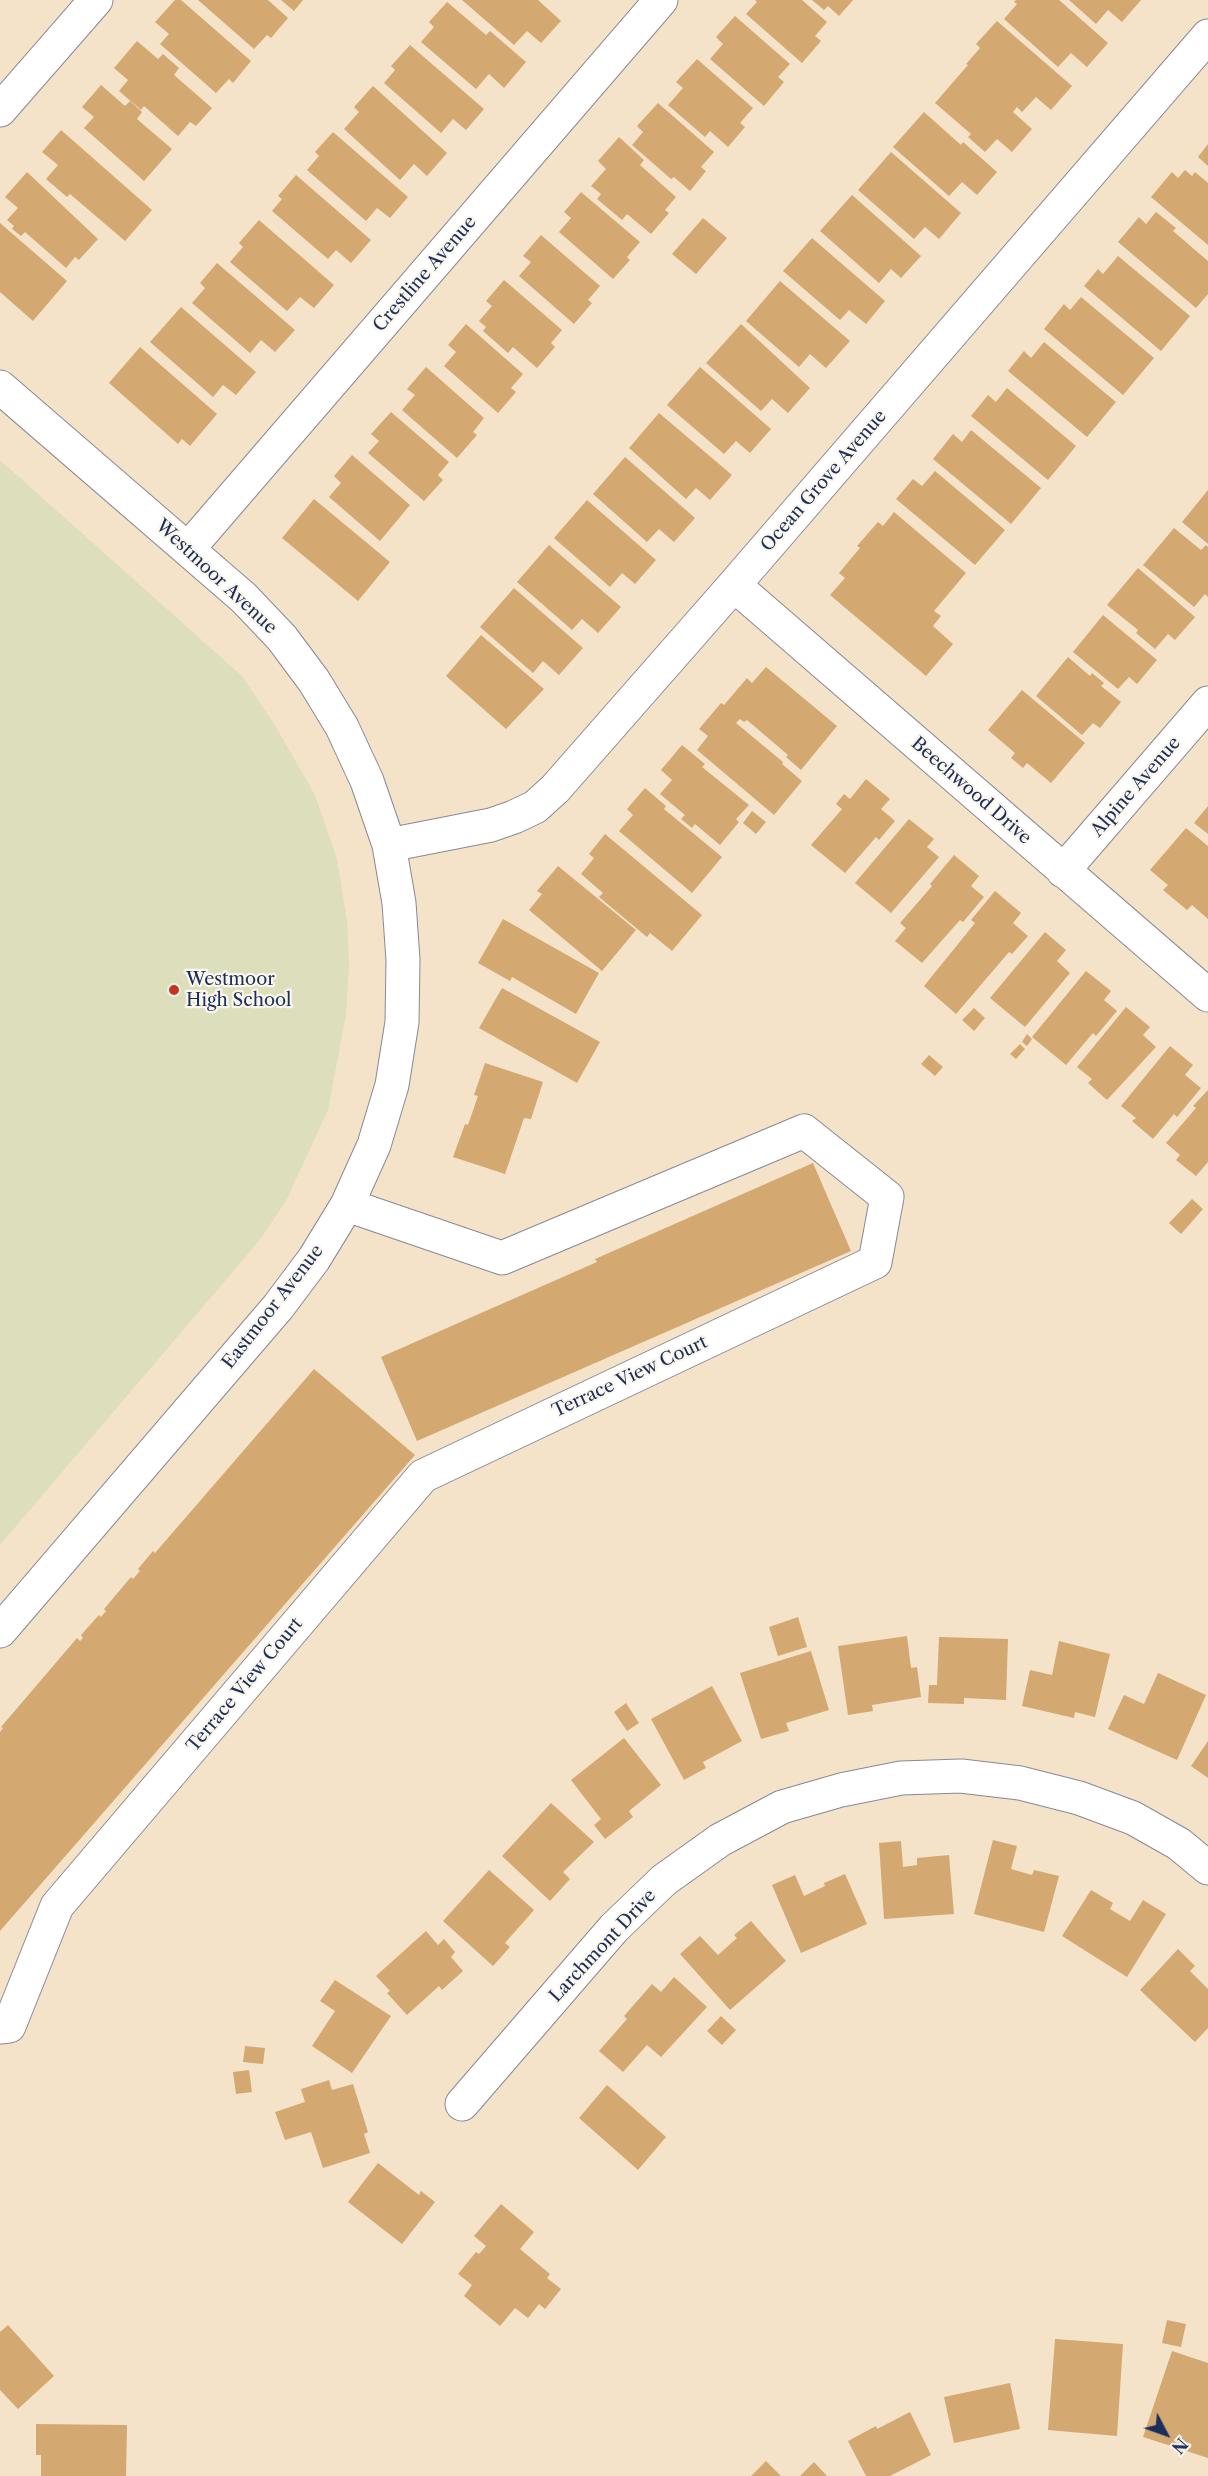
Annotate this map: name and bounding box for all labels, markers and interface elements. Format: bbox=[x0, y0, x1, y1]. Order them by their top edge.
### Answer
street label: Crestline Avenue bbox=[369, 212, 481, 336]
street label: Ocean Grove Avenue bbox=[757, 406, 891, 556]
street label: Westmoor Avenue bbox=[151, 515, 281, 639]
street label: Beechwood Drive bbox=[907, 733, 1035, 849]
street label: Alpine Avenue bbox=[1087, 733, 1185, 841]
place label: Westmoor High School bbox=[186, 969, 291, 1012]
marker: Westmoor High School bbox=[167, 983, 181, 997]
street label: Eastmoor Avenue bbox=[218, 1241, 328, 1373]
street label: Terrace View Court bbox=[549, 1332, 711, 1422]
street label: Terrace View Court bbox=[183, 1613, 307, 1757]
street label: Larchmont Drive bbox=[545, 1885, 661, 2007]
north arrow bbox=[1136, 2404, 1196, 2464]
text: N bbox=[1167, 2434, 1192, 2458]

